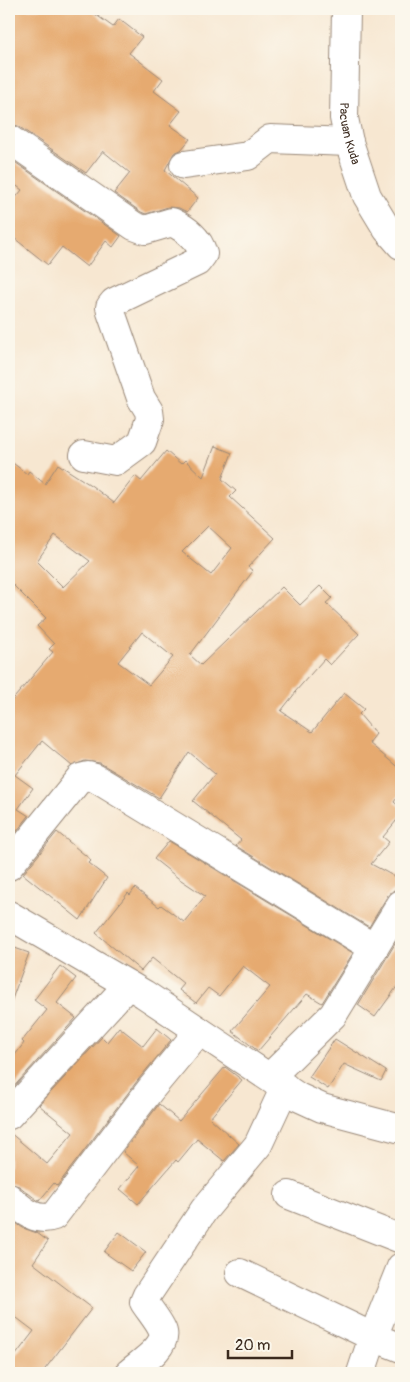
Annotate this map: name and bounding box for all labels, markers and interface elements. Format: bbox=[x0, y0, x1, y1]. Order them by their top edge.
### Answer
street label: Pacuan Kuda bbox=[336, 102, 363, 167]
scale bar bbox=[228, 1327, 291, 1359]
text: 20 m bbox=[235, 1336, 270, 1355]

